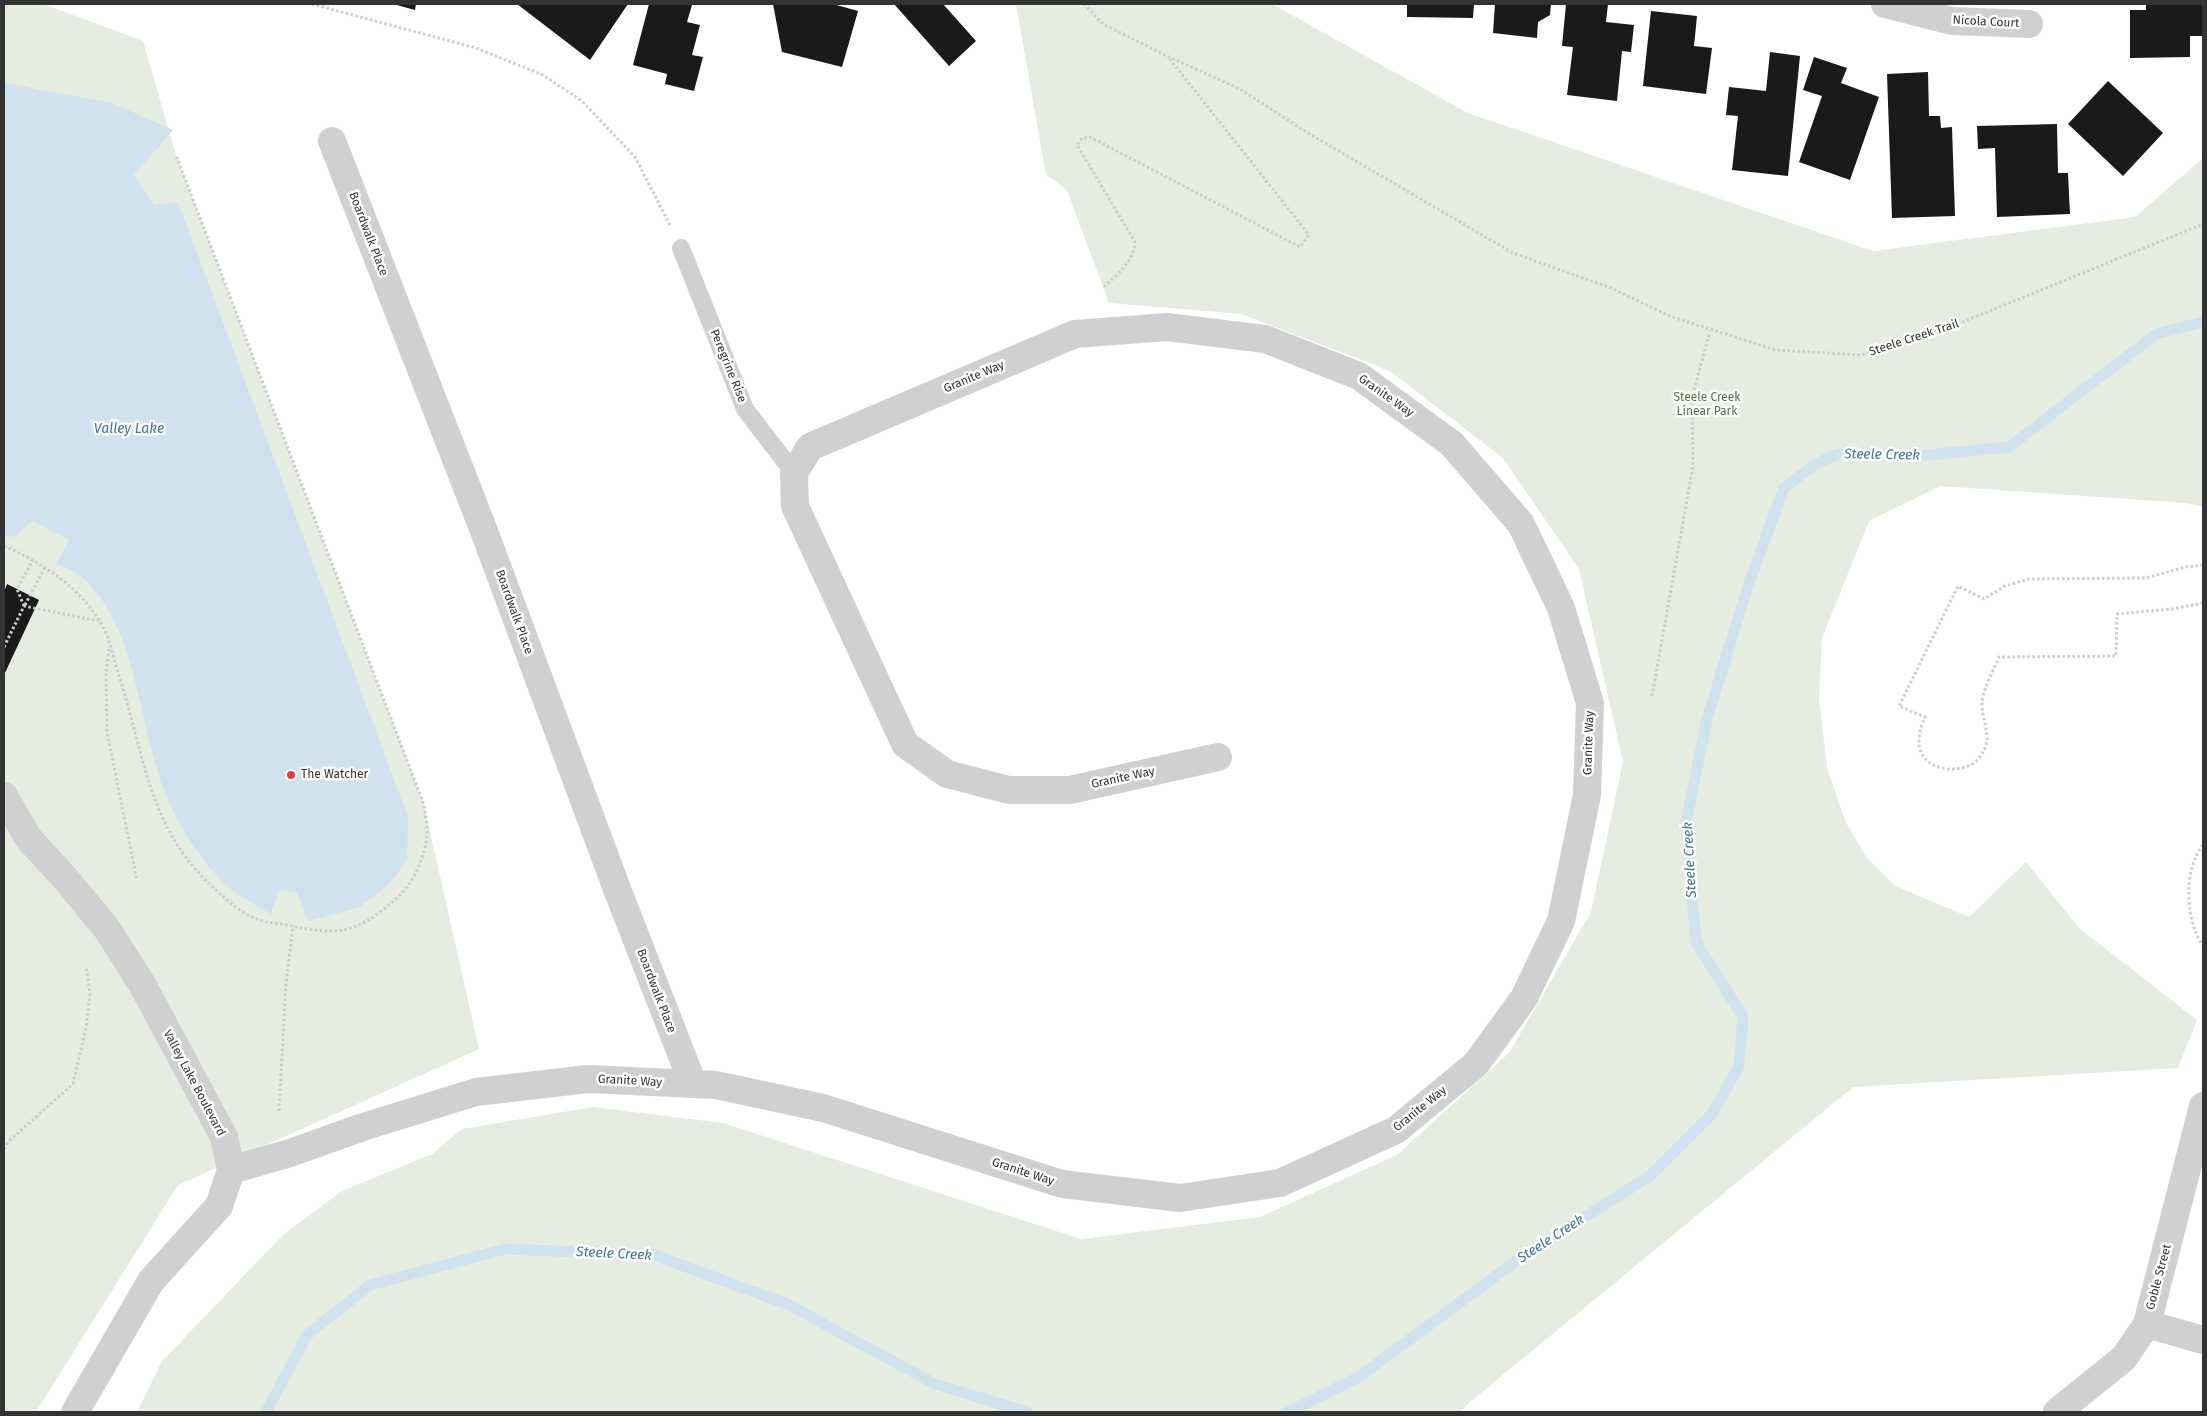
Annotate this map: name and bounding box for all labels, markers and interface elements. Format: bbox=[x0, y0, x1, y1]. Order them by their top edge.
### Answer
street label: Nicola Court bbox=[1952, 13, 2020, 31]
street label: Boardwalk Place bbox=[345, 190, 391, 278]
street label: Steele Creek Trail bbox=[1867, 317, 1961, 359]
street label: Peregrine Rise bbox=[707, 327, 749, 405]
street label: Granite Way bbox=[942, 358, 1006, 396]
street label: Granite Way bbox=[1355, 372, 1417, 420]
park label: Steele Creek Linear Park bbox=[1674, 391, 1740, 419]
water label: Valley Lake bbox=[94, 421, 164, 437]
water label: Steele Creek bbox=[1844, 446, 1920, 464]
street label: Boardwalk Place bbox=[492, 568, 536, 656]
street label: Granite Way bbox=[1581, 711, 1597, 775]
street label: Granite Way bbox=[1090, 764, 1156, 792]
place label: The Watcher bbox=[301, 768, 368, 782]
marker: The Watcher bbox=[285, 769, 297, 781]
water label: Steele Creek bbox=[1680, 822, 1700, 898]
street label: Boardwalk Place bbox=[633, 947, 679, 1035]
street label: Valley Lake Boulevard bbox=[160, 1027, 228, 1139]
street label: Granite Way bbox=[597, 1072, 663, 1090]
street label: Granite Way bbox=[1390, 1083, 1450, 1135]
street label: Granite Way bbox=[990, 1155, 1056, 1189]
water label: Steele Creek bbox=[1515, 1211, 1587, 1267]
street label: Goble Street bbox=[2143, 1243, 2175, 1311]
water label: Steele Creek bbox=[576, 1244, 652, 1264]

